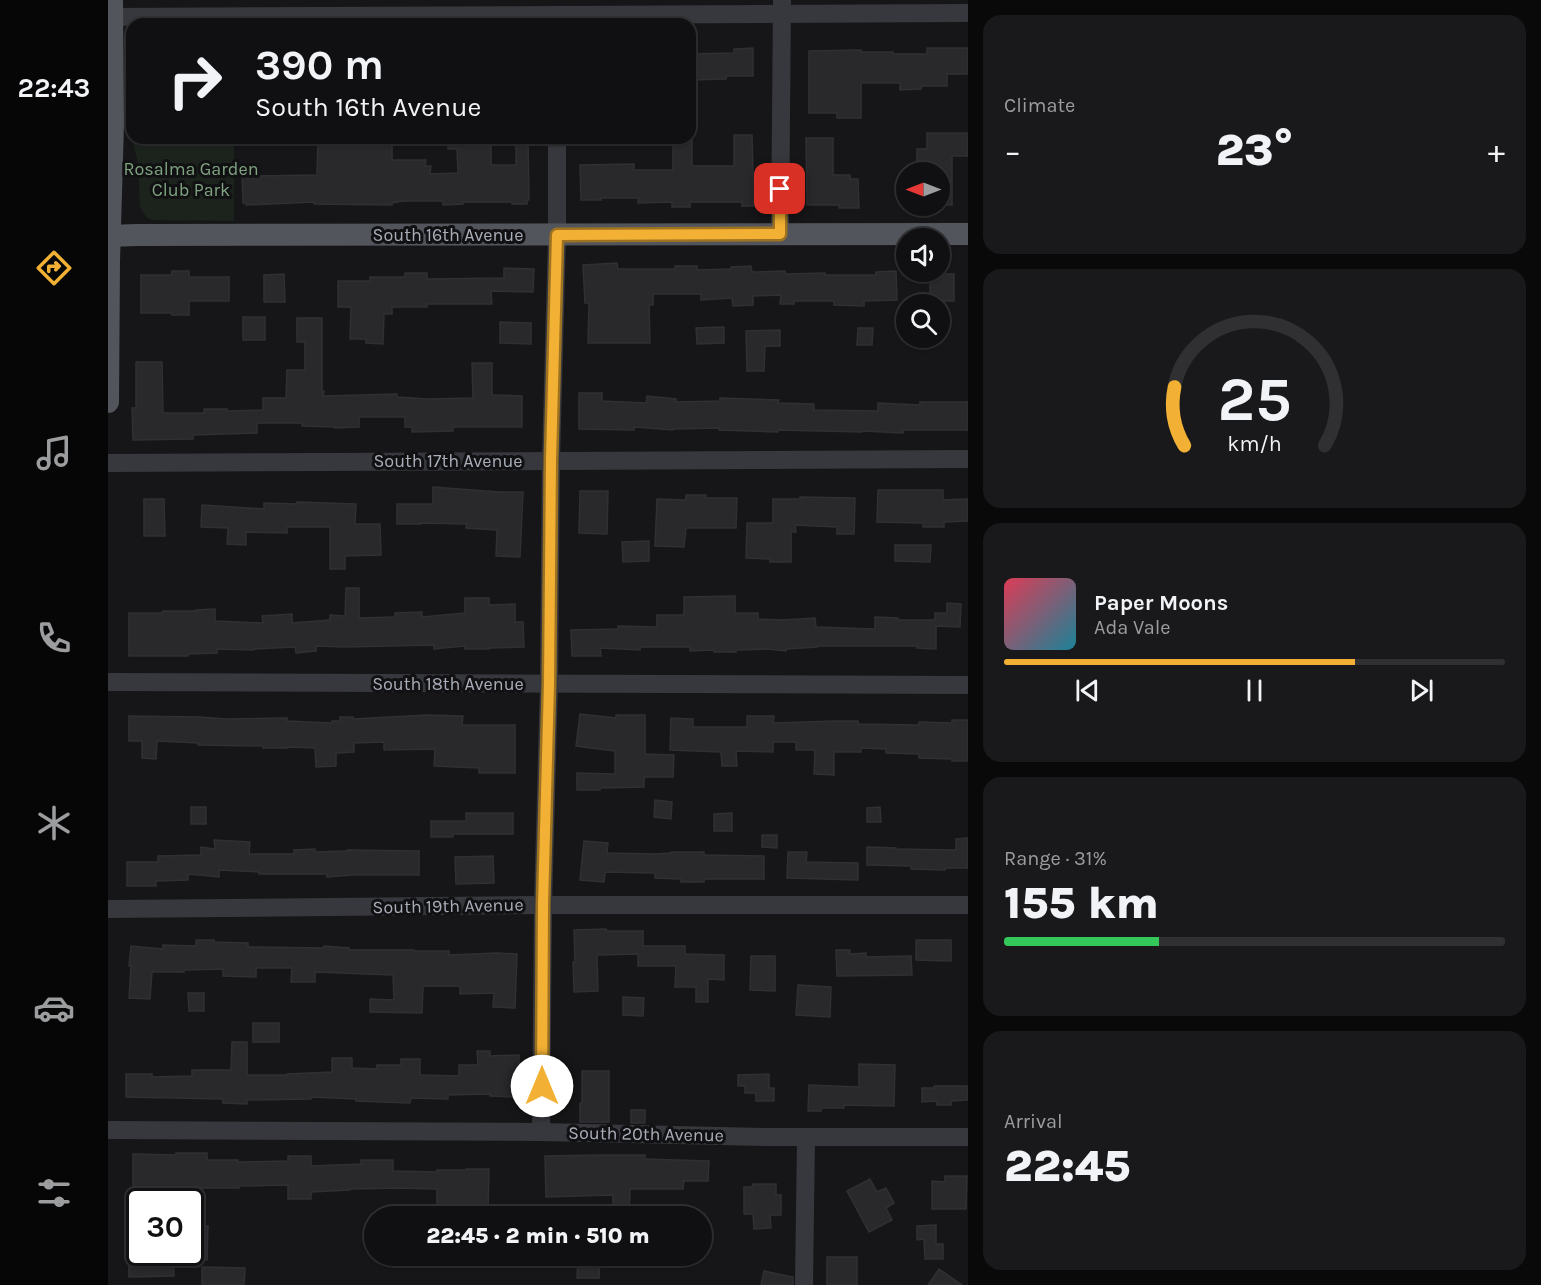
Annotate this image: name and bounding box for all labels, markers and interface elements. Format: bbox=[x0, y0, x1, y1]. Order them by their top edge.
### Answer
text: 390 m bbox=[255, 40, 384, 90]
icon: right bbox=[156, 42, 234, 120]
text: 22:43 bbox=[18, 72, 90, 104]
text: South 16th Avenue bbox=[255, 91, 481, 123]
text: Climate bbox=[1004, 94, 1075, 117]
text: 23° bbox=[1216, 124, 1293, 176]
text: − bbox=[1004, 132, 1021, 170]
text: + bbox=[1488, 132, 1505, 170]
park label: Rosalma Garden Club Park bbox=[123, 158, 259, 201]
north arrow bbox=[896, 162, 950, 216]
map controls bbox=[896, 162, 950, 348]
pin bbox=[754, 163, 805, 214]
icon: arrive bbox=[763, 172, 796, 205]
street label: South 16th Avenue bbox=[373, 224, 523, 246]
button: sound bbox=[896, 228, 950, 282]
icon: directions bbox=[33, 247, 75, 289]
button: search bbox=[896, 294, 950, 348]
text: 25 bbox=[1217, 363, 1292, 436]
text: km/h bbox=[1227, 431, 1282, 456]
icon: music bbox=[33, 432, 75, 474]
street label: South 17th Avenue bbox=[373, 450, 523, 472]
text: Paper Moons bbox=[1094, 590, 1228, 616]
text: Ada Vale bbox=[1094, 616, 1171, 639]
icon: phone bbox=[33, 617, 75, 659]
street label: South 18th Avenue bbox=[372, 673, 524, 695]
icon: previous bbox=[1071, 674, 1104, 707]
icon: pause bbox=[1238, 674, 1271, 707]
icon: next bbox=[1405, 674, 1438, 707]
icon: climate bbox=[33, 802, 75, 844]
text: Range · 31% bbox=[1004, 847, 1107, 870]
text: 155 km bbox=[1004, 877, 1159, 929]
street label: South 19th Avenue bbox=[372, 894, 524, 918]
icon: car bbox=[33, 987, 75, 1029]
position arrow bbox=[510, 1054, 574, 1118]
text: Arrival bbox=[1004, 1110, 1063, 1133]
street label: South 20th Avenue bbox=[568, 1122, 724, 1146]
text: 22:45 bbox=[1004, 1140, 1130, 1192]
icon: filters bbox=[33, 1172, 75, 1214]
speed limit sign: 30 bbox=[126, 1188, 204, 1266]
text: 22:45 · 2 min · 510 m bbox=[426, 1223, 650, 1249]

